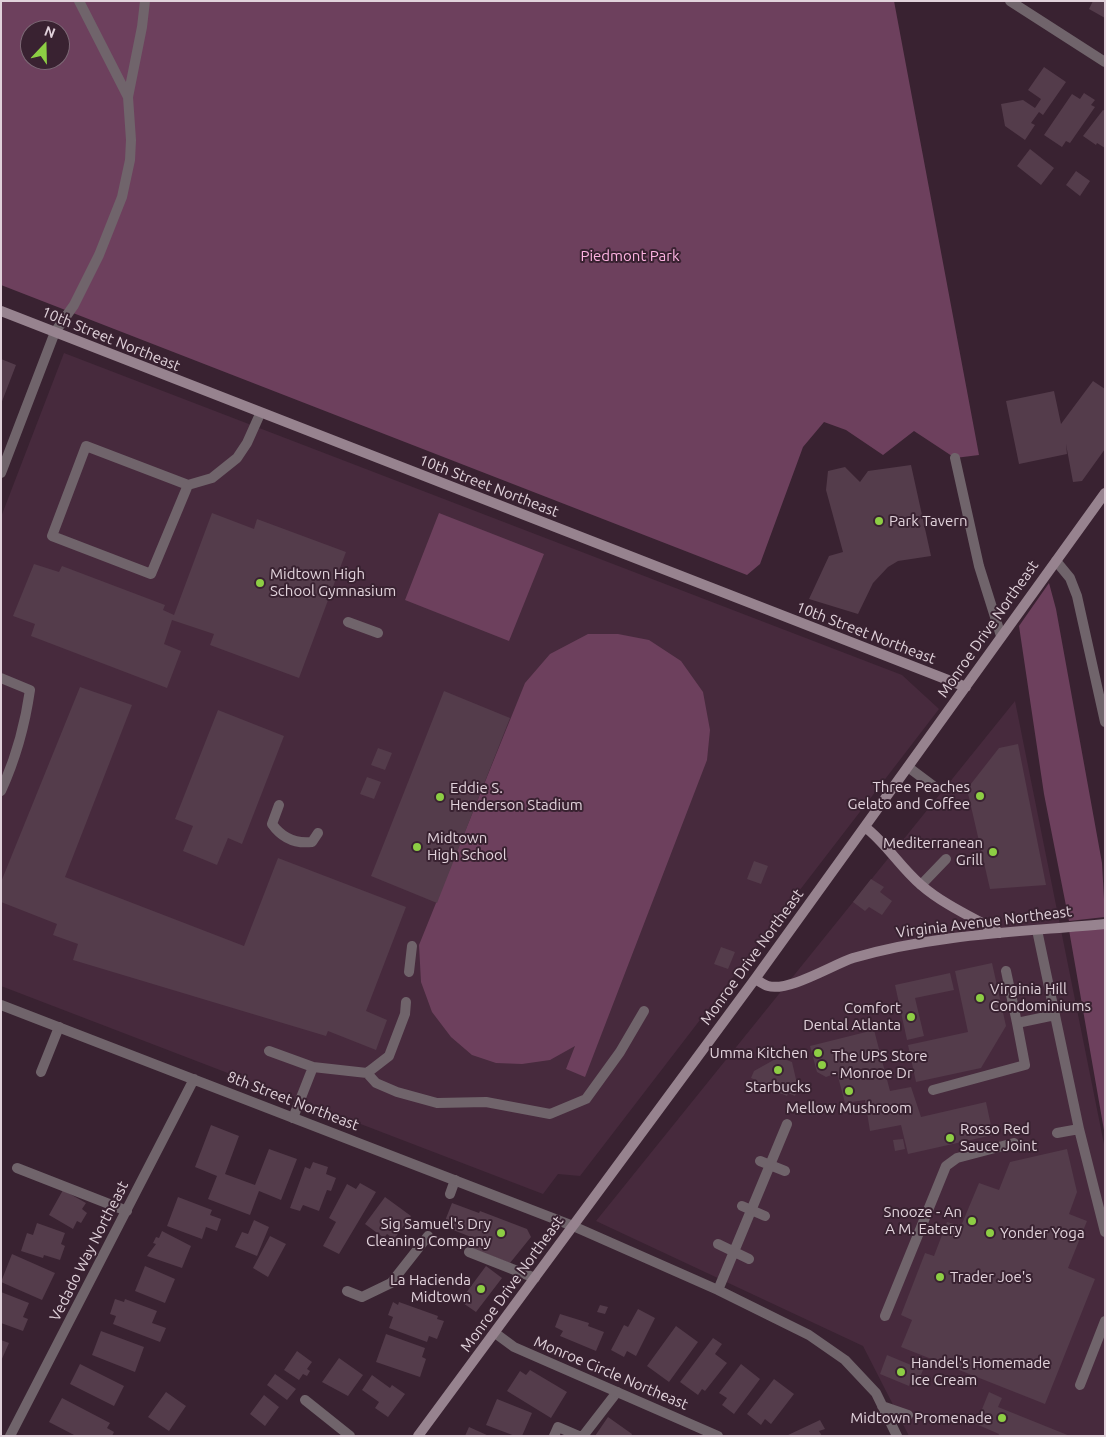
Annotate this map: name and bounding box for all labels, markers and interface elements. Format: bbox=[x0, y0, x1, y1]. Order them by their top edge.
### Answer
north arrow bbox=[20, 20, 70, 70]
text: N bbox=[42, 23, 58, 41]
park label: Piedmont Park bbox=[580, 247, 680, 265]
street label: 10th Street Northeast bbox=[39, 303, 183, 375]
street label: 10th Street Northeast bbox=[417, 451, 561, 521]
place label: Park Tavern bbox=[889, 512, 968, 530]
marker: Park Tavern bbox=[873, 515, 885, 527]
street label: Monroe Drive Northeast bbox=[934, 557, 1042, 701]
place label: Midtown High School Gymnasium bbox=[270, 565, 396, 600]
marker: Midtown High School Gymnasium bbox=[254, 577, 266, 589]
street label: 10th Street Northeast bbox=[794, 598, 938, 668]
place label: Three Peaches Gelato and Coffee bbox=[848, 778, 970, 813]
place label: Eddie S. Henderson Stadium bbox=[450, 779, 583, 814]
marker: Three Peaches Gelato and Coffee bbox=[974, 790, 986, 802]
marker: Eddie S. Henderson Stadium bbox=[434, 791, 446, 803]
place label: Midtown High School bbox=[427, 829, 507, 864]
place label: Mediterranean Grill bbox=[883, 834, 983, 869]
marker: Midtown High School bbox=[411, 841, 423, 853]
marker: Mediterranean Grill bbox=[987, 846, 999, 858]
street label: Monroe Drive Northeast bbox=[697, 886, 807, 1028]
street label: Virginia Avenue Northeast bbox=[895, 902, 1073, 942]
place label: Virginia Hill Condominiums bbox=[990, 980, 1091, 1015]
marker: Virginia Hill Condominiums bbox=[974, 992, 986, 1004]
place label: Comfort Dental Atlanta bbox=[803, 999, 901, 1034]
marker: Comfort Dental Atlanta bbox=[905, 1011, 917, 1023]
place label: Umma Kitchen bbox=[709, 1044, 808, 1062]
marker: Umma Kitchen bbox=[812, 1047, 824, 1059]
place label: The UPS Store - Monroe Dr bbox=[832, 1047, 928, 1082]
marker: The UPS Store - Monroe Dr bbox=[816, 1059, 828, 1071]
marker: Starbucks bbox=[772, 1064, 784, 1076]
street label: 8th Street Northeast bbox=[225, 1068, 361, 1134]
place label: Starbucks bbox=[745, 1078, 811, 1096]
marker: Mellow Mushroom bbox=[843, 1085, 855, 1097]
place label: Mellow Mushroom bbox=[786, 1099, 912, 1117]
place label: Rosso Red Sauce Joint bbox=[960, 1120, 1037, 1155]
marker: Rosso Red Sauce Joint bbox=[944, 1132, 956, 1144]
street label: Vedado Way Northeast bbox=[46, 1178, 132, 1324]
place label: Snooze - An A M. Eatery bbox=[884, 1203, 962, 1238]
street label: Monroe Drive Northeast bbox=[457, 1213, 567, 1355]
place label: Sig Samuel's Dry Cleaning Company bbox=[366, 1215, 491, 1250]
marker: Snooze - An A M. Eatery bbox=[966, 1215, 978, 1227]
place label: Yonder Yoga bbox=[1000, 1224, 1085, 1242]
marker: Sig Samuel's Dry Cleaning Company bbox=[495, 1227, 507, 1239]
marker: Yonder Yoga bbox=[984, 1227, 996, 1239]
place label: Trader Joe's bbox=[950, 1268, 1032, 1286]
place label: La Hacienda Midtown bbox=[390, 1271, 471, 1306]
marker: Trader Joe's bbox=[934, 1271, 946, 1283]
marker: La Hacienda Midtown bbox=[475, 1283, 487, 1295]
street label: Monroe Circle Northeast bbox=[531, 1332, 691, 1414]
place label: Handel's Homemade Ice Cream bbox=[911, 1354, 1050, 1389]
marker: Handel's Homemade Ice Cream bbox=[895, 1366, 907, 1378]
place label: Midtown Promenade bbox=[850, 1409, 992, 1427]
marker: Midtown Promenade bbox=[996, 1412, 1008, 1424]

